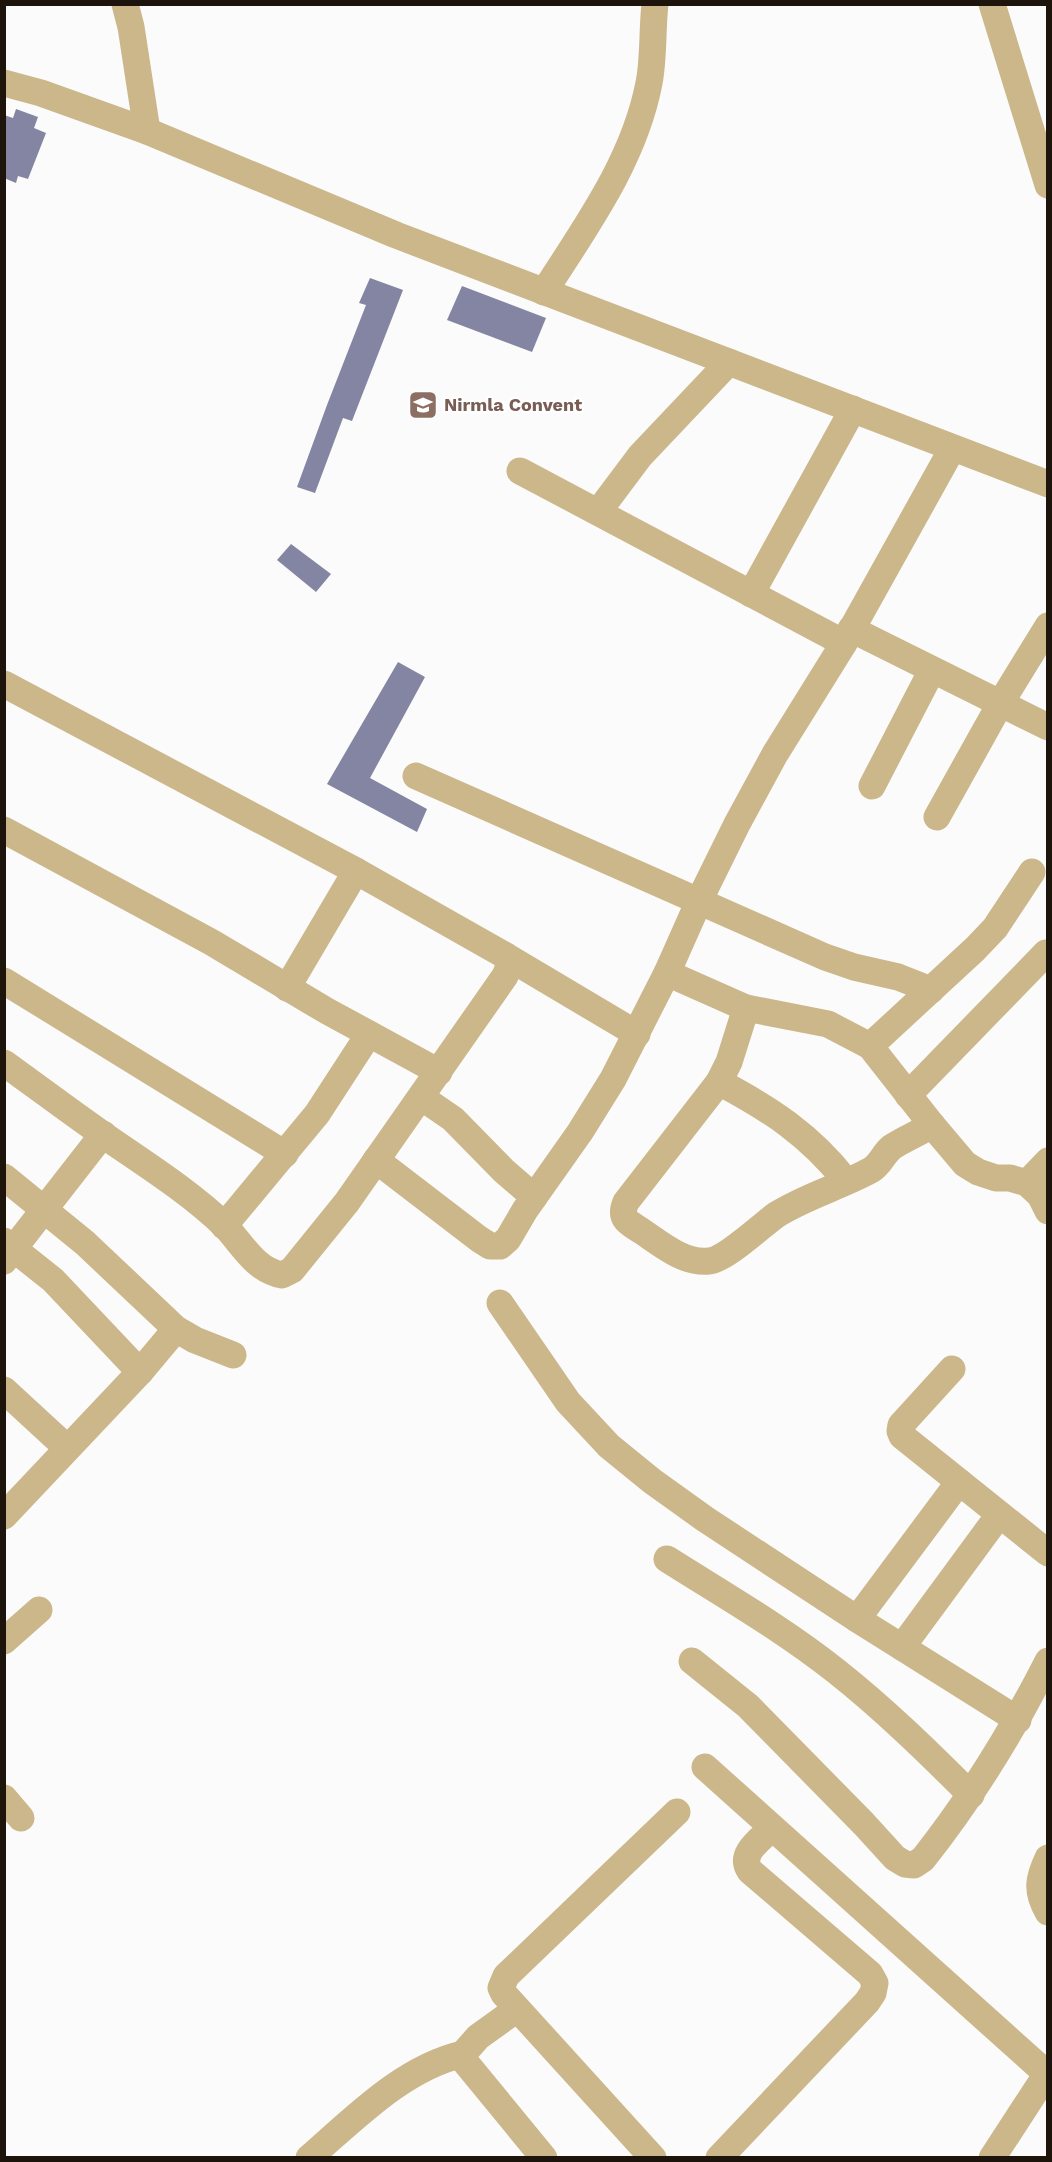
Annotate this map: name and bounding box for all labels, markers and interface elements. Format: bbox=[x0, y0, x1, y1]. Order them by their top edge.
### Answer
school or university icon: Nirmla Convent bbox=[407, 389, 439, 421]
place label: Nirmla Convent bbox=[444, 394, 582, 415]

